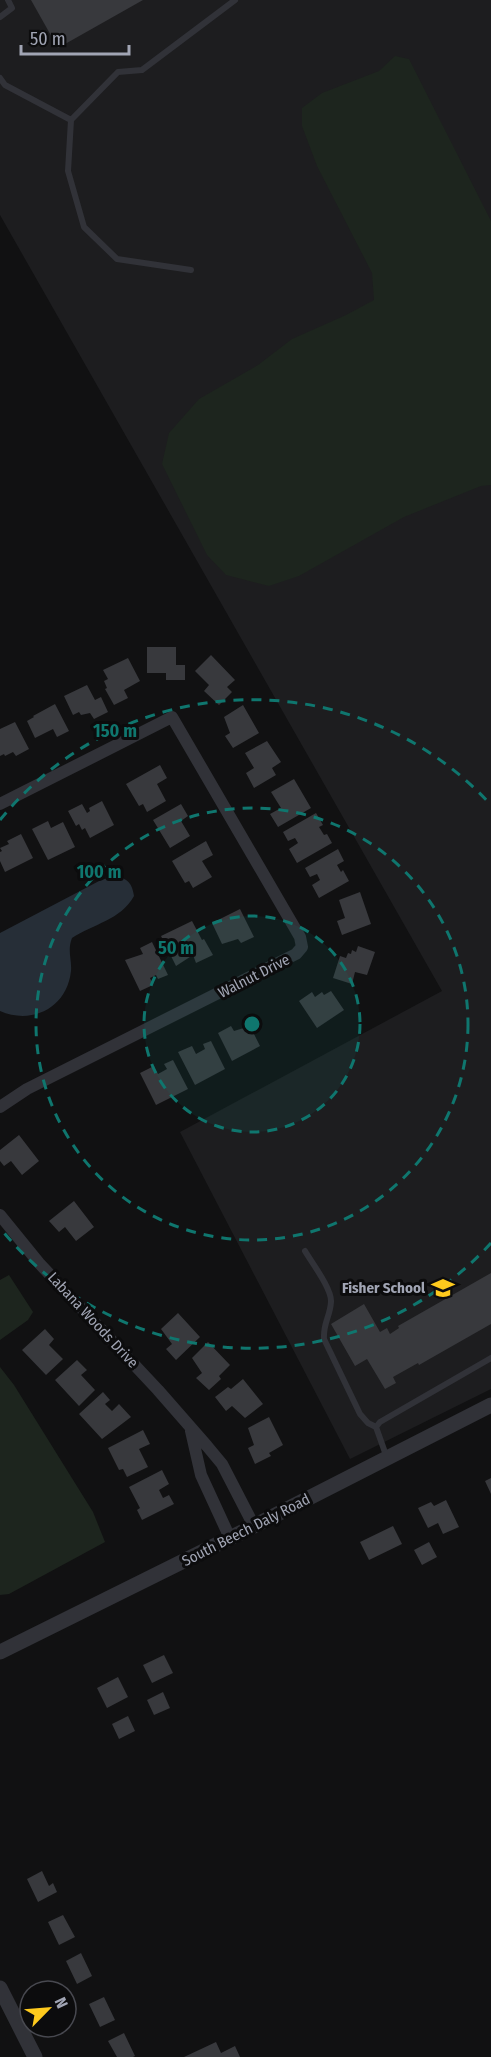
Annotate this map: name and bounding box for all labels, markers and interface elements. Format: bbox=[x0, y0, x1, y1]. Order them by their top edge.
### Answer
scale bar bbox=[21, 18, 129, 56]
text: 50 m bbox=[30, 28, 66, 50]
text: 150 m bbox=[93, 720, 137, 742]
text: 100 m bbox=[77, 861, 121, 883]
text: 50 m bbox=[158, 937, 194, 959]
street label: Walnut Drive bbox=[215, 950, 293, 1002]
centre of rings bbox=[242, 1014, 262, 1034]
street label: Labana Woods Drive bbox=[44, 1268, 142, 1372]
school or university icon: Fisher School bbox=[430, 1275, 456, 1301]
place label: Fisher School bbox=[342, 1279, 426, 1297]
street label: South Beech Daly Road bbox=[179, 1490, 313, 1570]
north arrow bbox=[18, 1979, 78, 2039]
text: N bbox=[51, 1995, 72, 2011]

